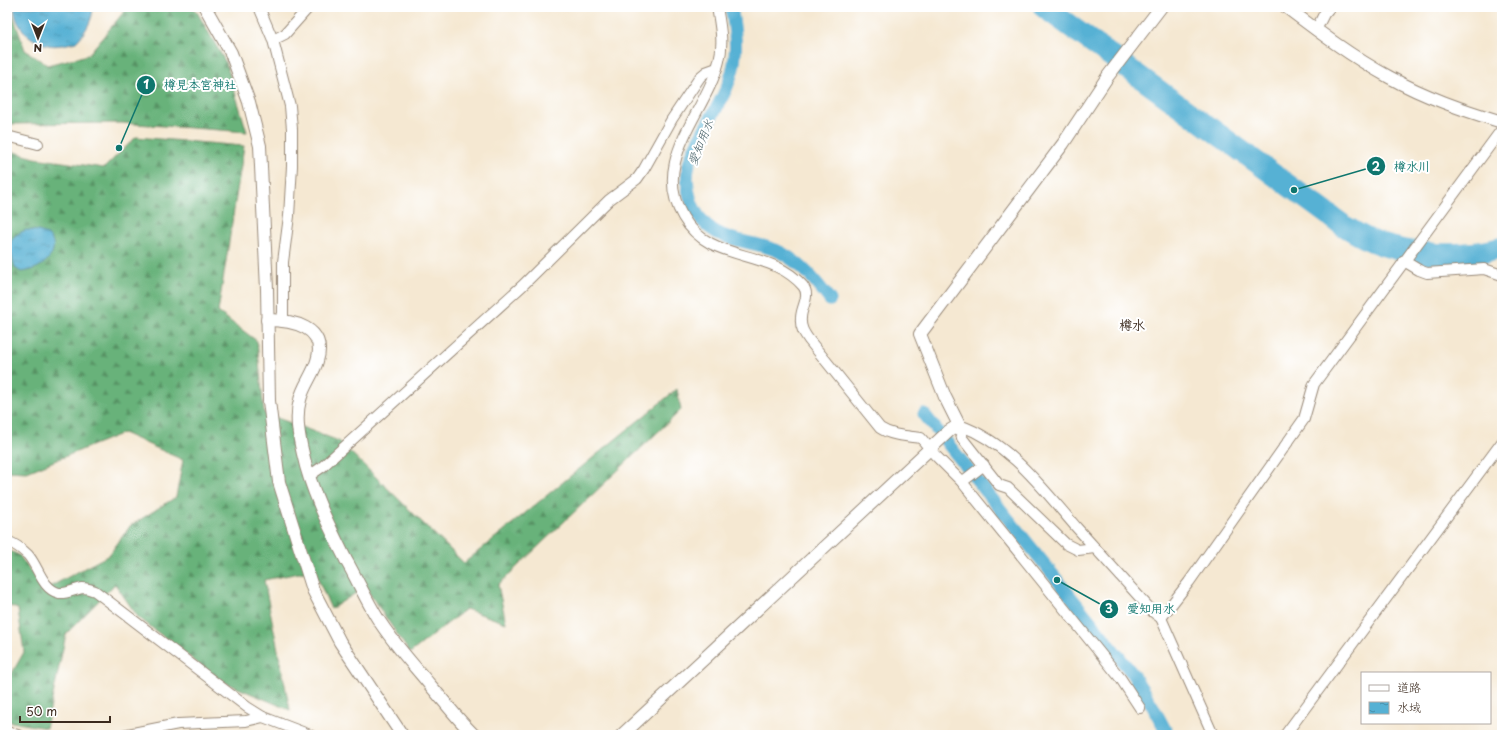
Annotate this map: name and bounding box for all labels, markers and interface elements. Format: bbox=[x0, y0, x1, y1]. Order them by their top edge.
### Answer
north arrow bbox=[18, 18, 58, 58]
text: N bbox=[33, 40, 42, 57]
callout: 樽見本宮神社 bbox=[136, 73, 244, 97]
text: 1 bbox=[143, 75, 149, 93]
text: 樽見本宮神社 bbox=[164, 75, 236, 93]
water label: 愛知用水 bbox=[683, 116, 717, 168]
callout: 樽水川 bbox=[1366, 154, 1438, 178]
text: 2 bbox=[1372, 157, 1381, 175]
text: 樽水川 bbox=[1394, 157, 1430, 175]
district label: 樽水 bbox=[1119, 315, 1145, 334]
callout: 愛知用水 bbox=[1099, 597, 1183, 621]
text: 3 bbox=[1105, 599, 1113, 617]
text: 愛知用水 bbox=[1127, 599, 1176, 617]
legend bbox=[1361, 672, 1491, 724]
text: 道路 bbox=[1397, 678, 1421, 696]
scale bar bbox=[20, 698, 110, 724]
text: 水域 bbox=[1397, 698, 1421, 716]
text: 50 m bbox=[26, 702, 57, 720]

